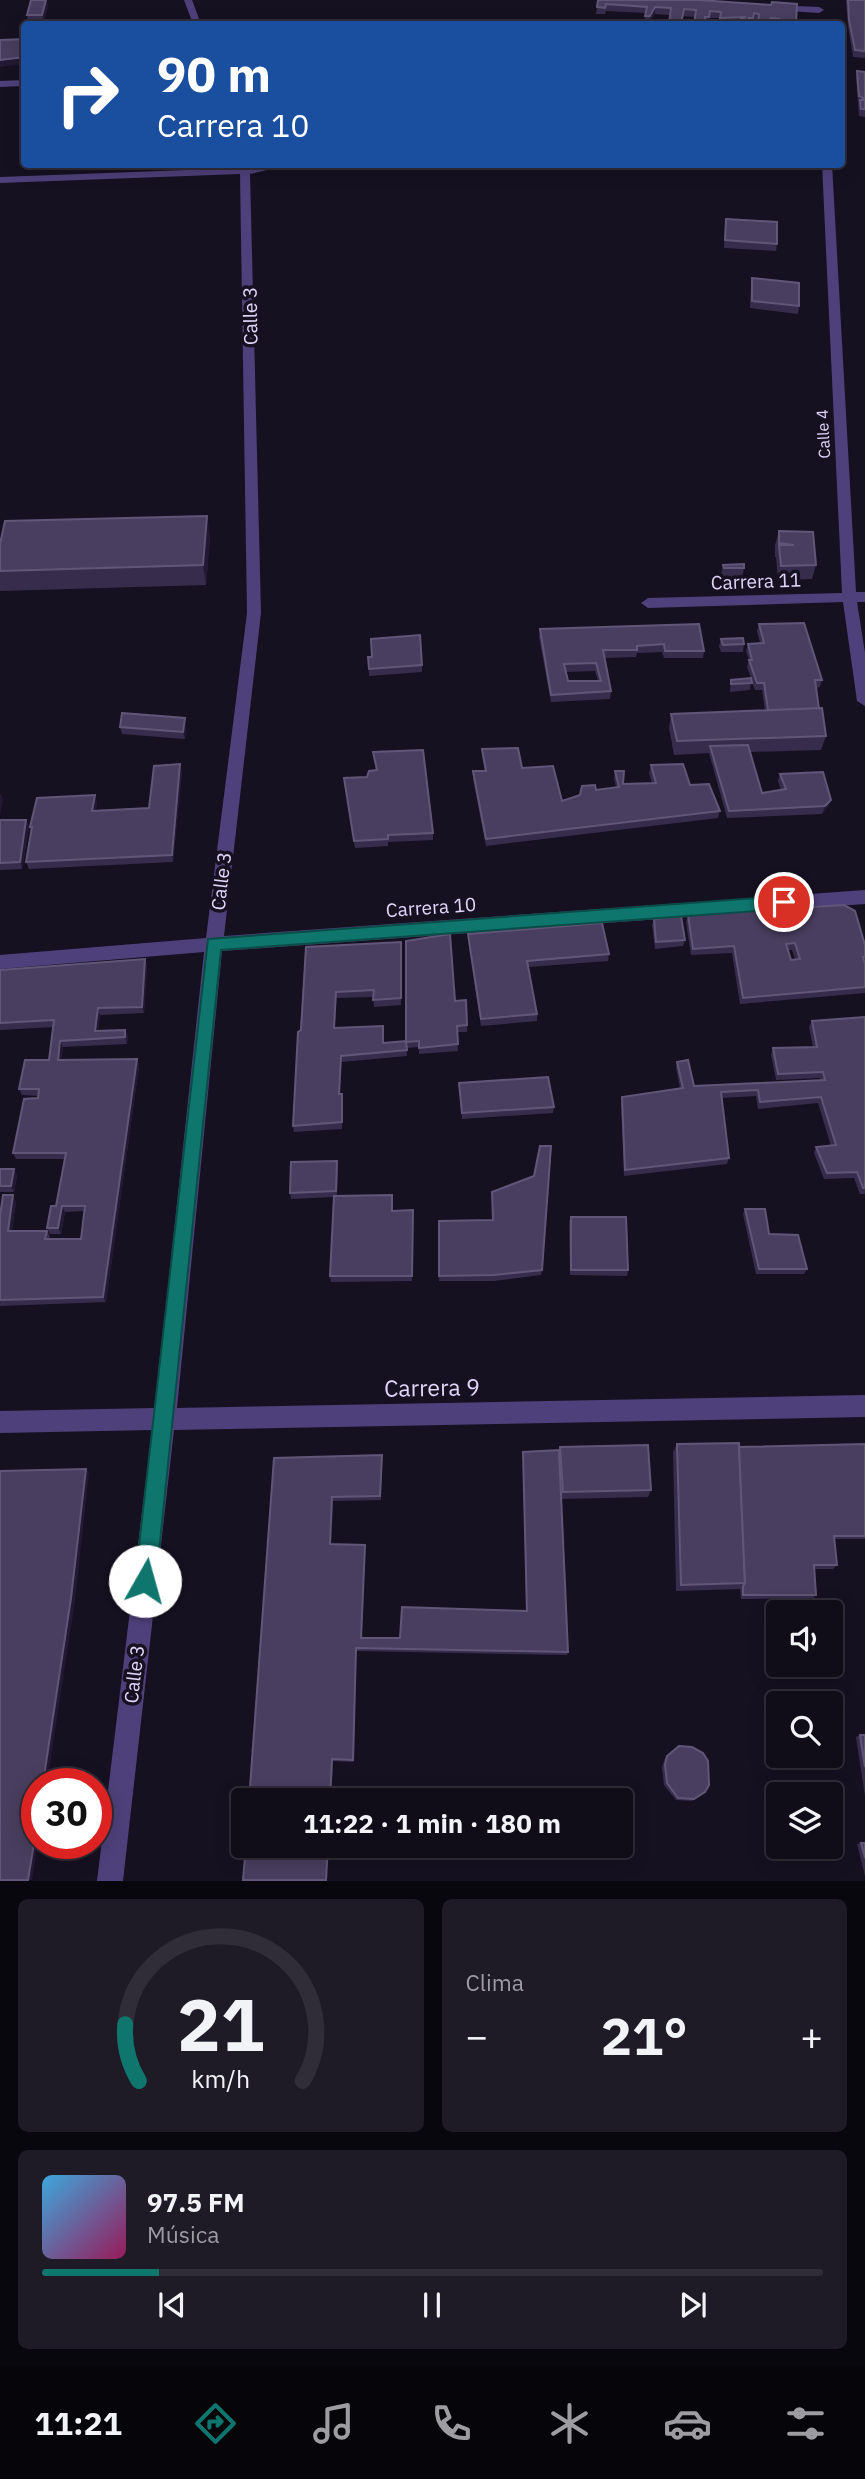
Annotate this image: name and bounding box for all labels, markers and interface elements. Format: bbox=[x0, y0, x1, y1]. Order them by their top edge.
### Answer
text: 90 m bbox=[157, 42, 271, 105]
icon: right bbox=[42, 49, 133, 140]
text: Carrera 10 bbox=[157, 104, 310, 146]
street label: Calle 3 bbox=[237, 287, 263, 345]
street label: Calle 4 bbox=[812, 409, 834, 459]
street label: Carrera 11 bbox=[710, 567, 802, 595]
street label: Calle 3 bbox=[206, 850, 236, 912]
pin bbox=[754, 872, 814, 932]
icon: arrive bbox=[765, 883, 803, 921]
street label: Carrera 10 bbox=[385, 892, 477, 922]
street label: Carrera 9 bbox=[384, 1371, 480, 1403]
position arrow bbox=[108, 1544, 182, 1618]
map controls bbox=[766, 1600, 843, 1859]
button: sound bbox=[766, 1600, 843, 1677]
street label: Calle 3 bbox=[119, 1643, 149, 1705]
button: search bbox=[766, 1691, 843, 1768]
speed limit sign: 30 bbox=[21, 1768, 112, 1859]
button: layers bbox=[766, 1782, 843, 1859]
text: 11:22 · 1 min · 180 m bbox=[303, 1806, 561, 1840]
text: Clima bbox=[466, 1967, 524, 1997]
text: 21 bbox=[177, 1977, 264, 2072]
text: 21° bbox=[601, 2002, 688, 2069]
text: − bbox=[466, 2011, 488, 2060]
text: + bbox=[800, 2011, 823, 2060]
text: km/h bbox=[191, 2062, 250, 2095]
text: 97.5 FM bbox=[147, 2185, 245, 2219]
text: Música bbox=[147, 2219, 220, 2249]
icon: previous bbox=[153, 2286, 191, 2324]
icon: pause bbox=[413, 2286, 451, 2324]
icon: next bbox=[674, 2286, 712, 2324]
icon: directions bbox=[191, 2399, 240, 2448]
icon: music bbox=[309, 2399, 358, 2448]
icon: phone bbox=[427, 2399, 476, 2448]
icon: climate bbox=[545, 2399, 594, 2448]
icon: car bbox=[663, 2399, 712, 2448]
icon: filters bbox=[781, 2399, 830, 2448]
text: 11:21 bbox=[35, 2402, 122, 2444]

